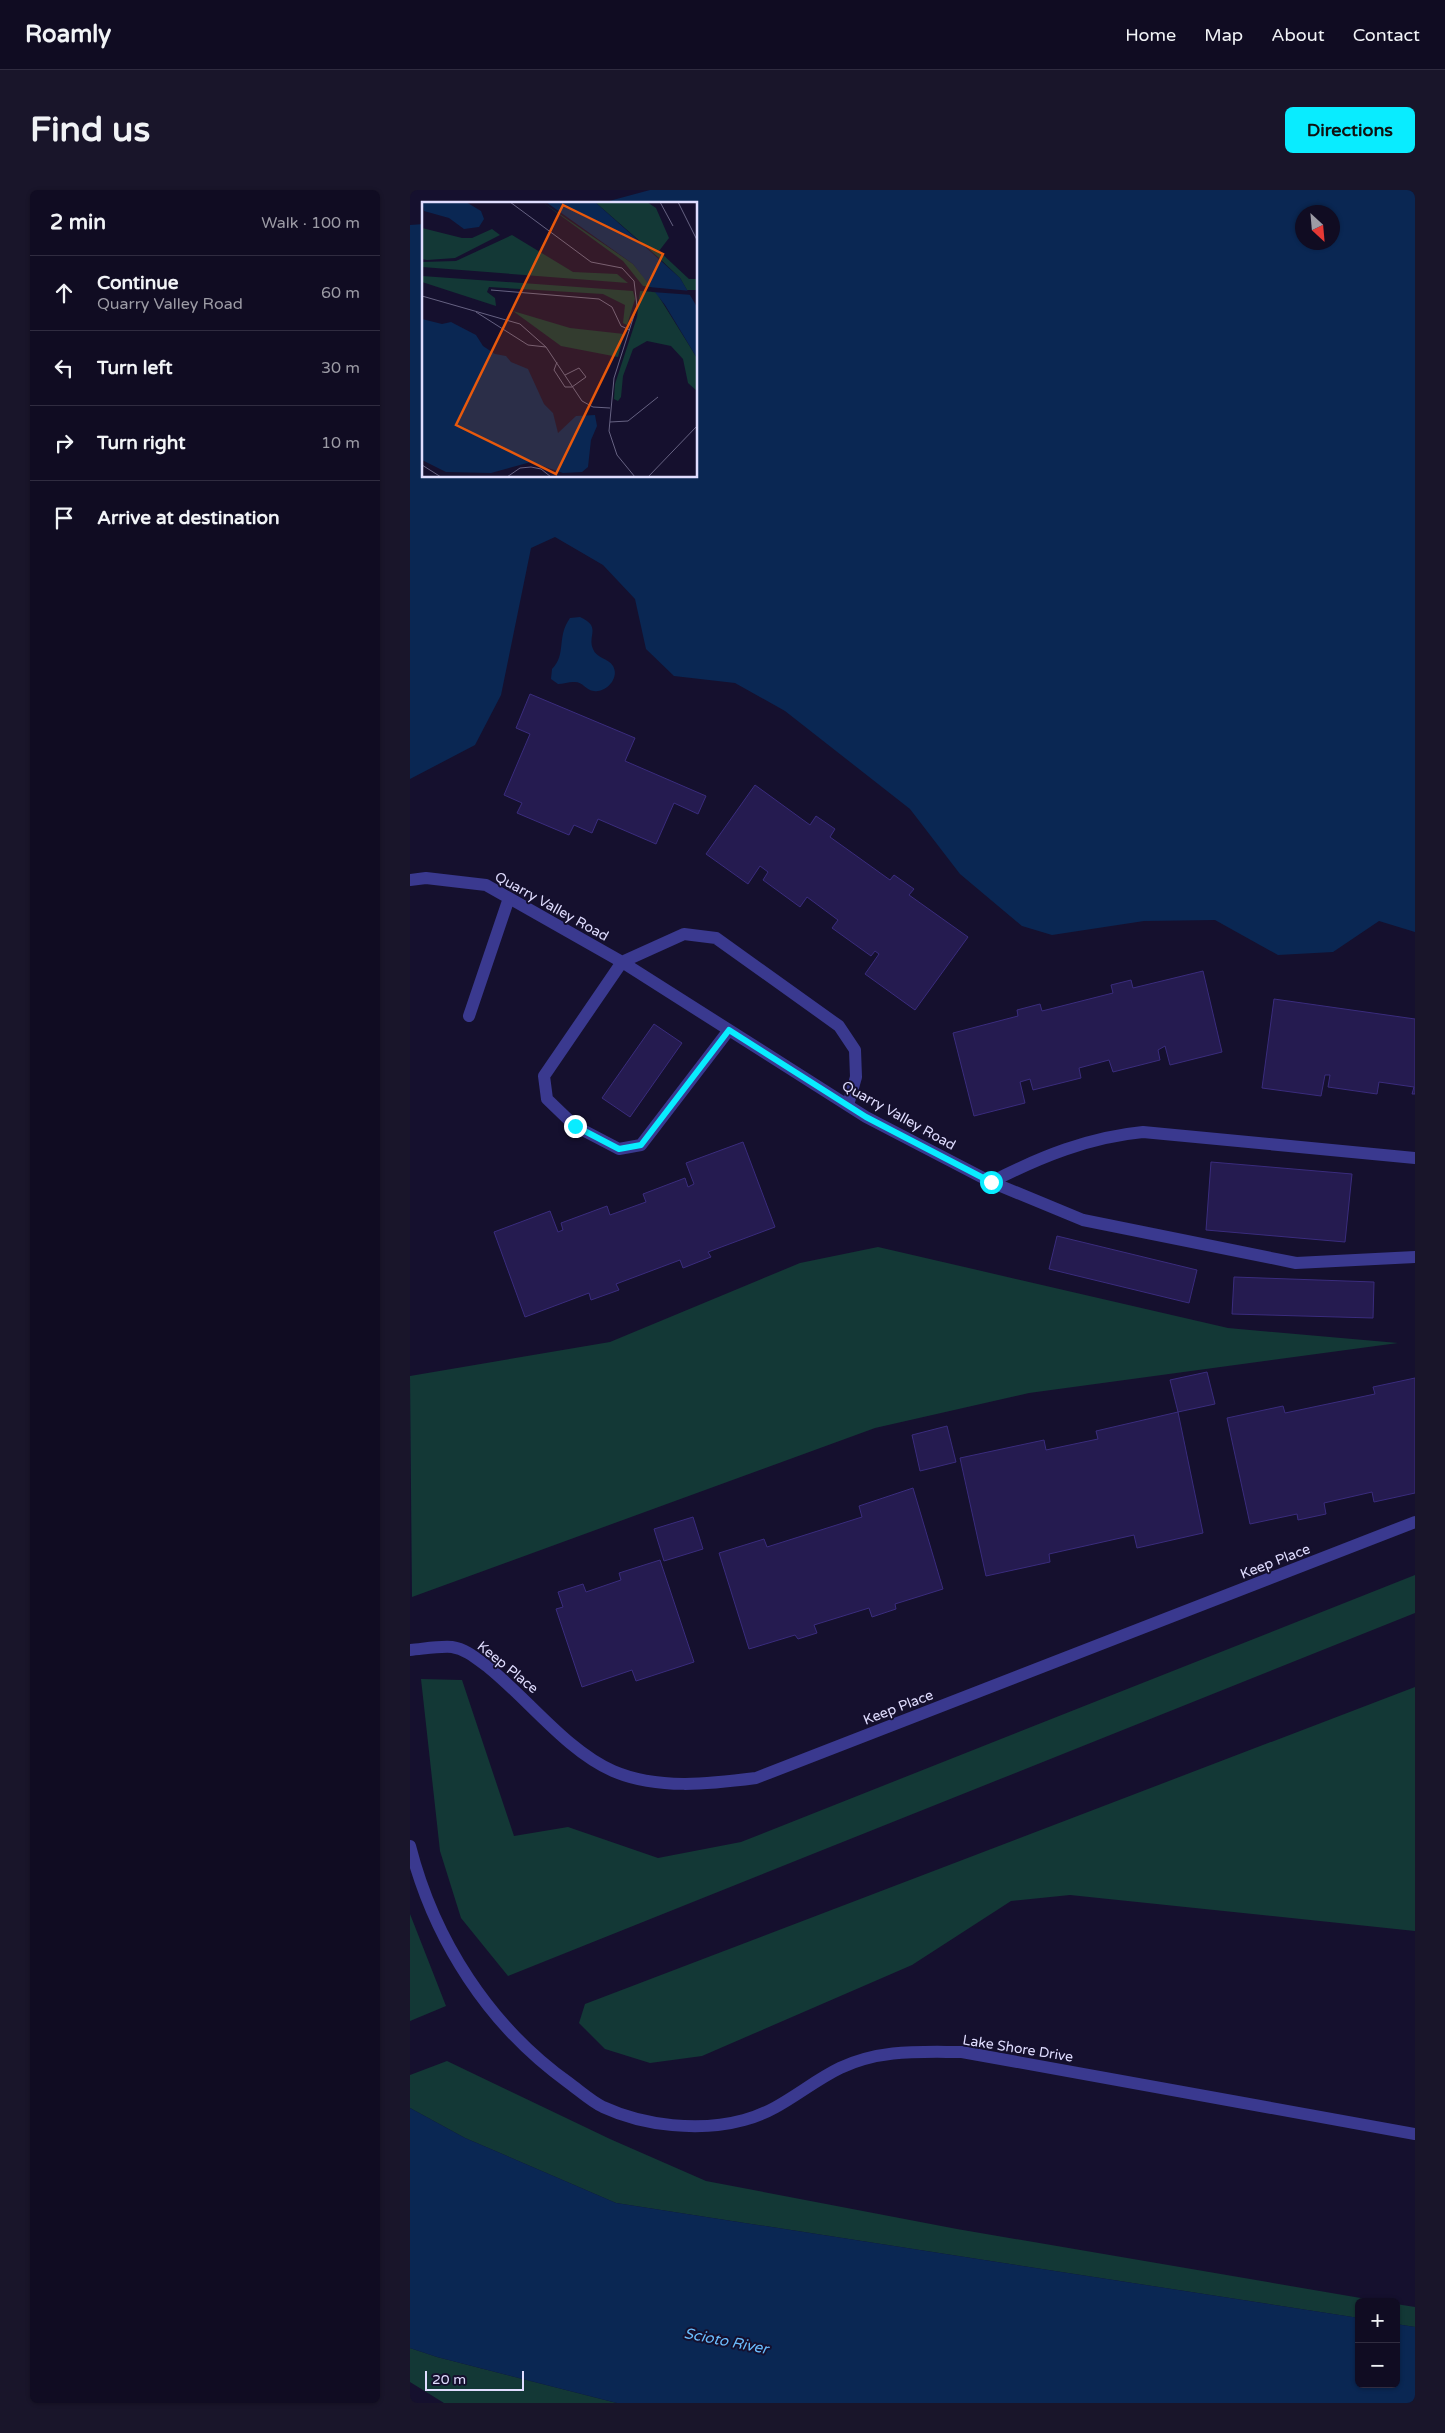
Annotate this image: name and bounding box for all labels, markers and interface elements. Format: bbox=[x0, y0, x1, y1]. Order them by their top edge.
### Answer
text: Roamly bbox=[25, 20, 111, 49]
text: Home bbox=[1125, 24, 1176, 46]
text: Map bbox=[1204, 24, 1243, 46]
text: About bbox=[1271, 24, 1325, 46]
text: Contact bbox=[1353, 24, 1420, 46]
button: Directions bbox=[1285, 107, 1415, 153]
text: Find us bbox=[30, 109, 150, 151]
inset map bbox=[422, 202, 698, 478]
north arrow bbox=[1295, 205, 1340, 250]
text: 2 min bbox=[50, 210, 106, 235]
text: Walk · 100 m bbox=[261, 213, 360, 233]
text: Continue bbox=[97, 272, 179, 294]
icon: ahead bbox=[50, 279, 78, 307]
text: 60 m bbox=[321, 283, 360, 303]
text: Quarry Valley Road bbox=[97, 294, 243, 314]
icon: left bbox=[50, 354, 78, 382]
text: Turn left bbox=[97, 357, 173, 379]
text: 30 m bbox=[321, 358, 360, 378]
icon: right bbox=[50, 429, 78, 457]
text: Turn right bbox=[97, 432, 185, 454]
text: 10 m bbox=[321, 433, 360, 453]
icon: arrive bbox=[50, 504, 78, 532]
text: Arrive at destination bbox=[97, 507, 280, 529]
street label: Quarry Valley Road bbox=[492, 868, 612, 945]
street label: Quarry Valley Road bbox=[839, 1077, 959, 1154]
route end bbox=[564, 1115, 587, 1138]
route start bbox=[980, 1171, 1003, 1194]
street label: Keep Place bbox=[1238, 1540, 1313, 1583]
street label: Keep Place bbox=[474, 1638, 542, 1697]
street label: Keep Place bbox=[861, 1686, 936, 1729]
street label: Lake Shore Drive bbox=[961, 2031, 1075, 2066]
map controls bbox=[1355, 2298, 1400, 2388]
button: + bbox=[1355, 2298, 1400, 2343]
water label: Scioto River bbox=[682, 2324, 772, 2358]
button: − bbox=[1355, 2343, 1400, 2388]
scale bar bbox=[425, 2368, 524, 2391]
text: 20 m bbox=[432, 2371, 466, 2388]

